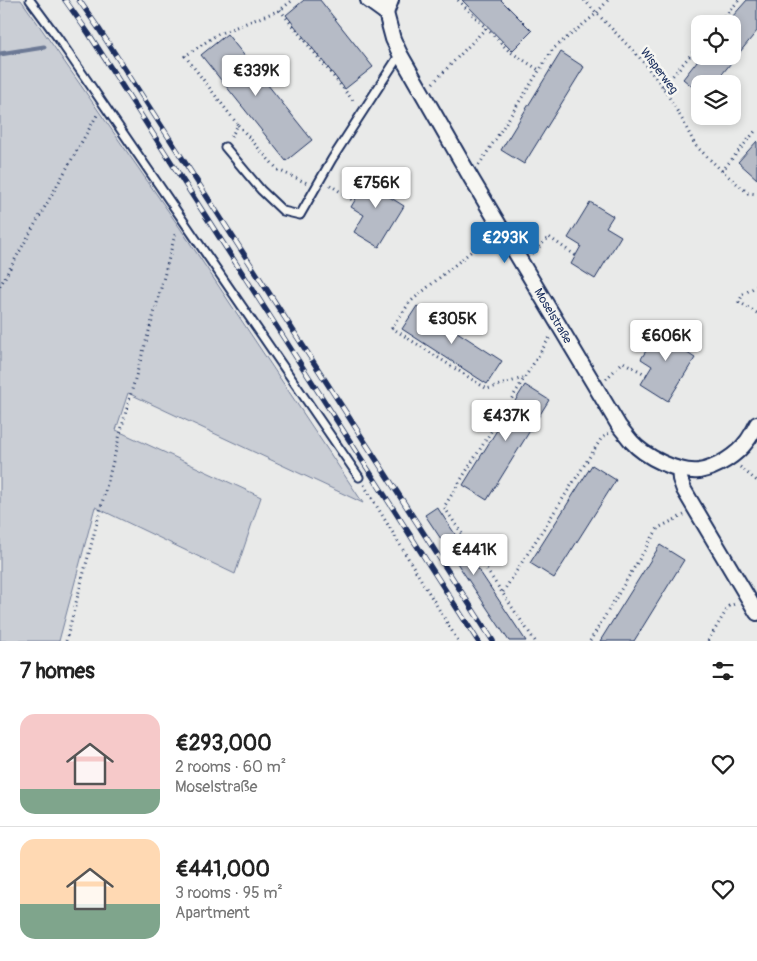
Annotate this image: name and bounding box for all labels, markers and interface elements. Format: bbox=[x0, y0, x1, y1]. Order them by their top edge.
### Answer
map controls bbox=[691, 15, 741, 125]
button: locate bbox=[691, 15, 741, 65]
street label: Wisperweg bbox=[637, 45, 681, 97]
pin: €339K bbox=[221, 54, 291, 97]
text: €339K bbox=[233, 61, 279, 81]
button: layers bbox=[691, 75, 741, 125]
pin: €756K bbox=[341, 166, 411, 209]
text: €756K bbox=[353, 173, 399, 193]
pin: €293K bbox=[470, 222, 540, 264]
text: €293K bbox=[482, 228, 528, 248]
street label: Moselstraße bbox=[531, 285, 576, 346]
pin: €305K bbox=[417, 302, 487, 345]
text: €305K bbox=[428, 309, 476, 329]
pin: €606K bbox=[631, 320, 701, 362]
text: €606K bbox=[641, 326, 691, 346]
pin: €437K bbox=[471, 400, 541, 442]
text: €437K bbox=[483, 406, 529, 426]
pin: €441K bbox=[439, 534, 509, 576]
text: €441K bbox=[451, 540, 497, 560]
icon: filters bbox=[709, 657, 737, 685]
text: 7 homes bbox=[20, 658, 95, 685]
text: €293,000 bbox=[175, 730, 272, 757]
icon: home bbox=[60, 734, 120, 794]
icon: heart bbox=[709, 750, 737, 778]
text: 2 rooms · 60 m² bbox=[175, 757, 286, 777]
text: Moselstraße bbox=[175, 777, 257, 797]
text: €441,000 bbox=[175, 856, 270, 883]
icon: home bbox=[60, 859, 120, 919]
icon: heart bbox=[709, 875, 737, 903]
text: 3 rooms · 95 m² bbox=[175, 883, 283, 903]
text: Apartment bbox=[175, 903, 250, 923]

